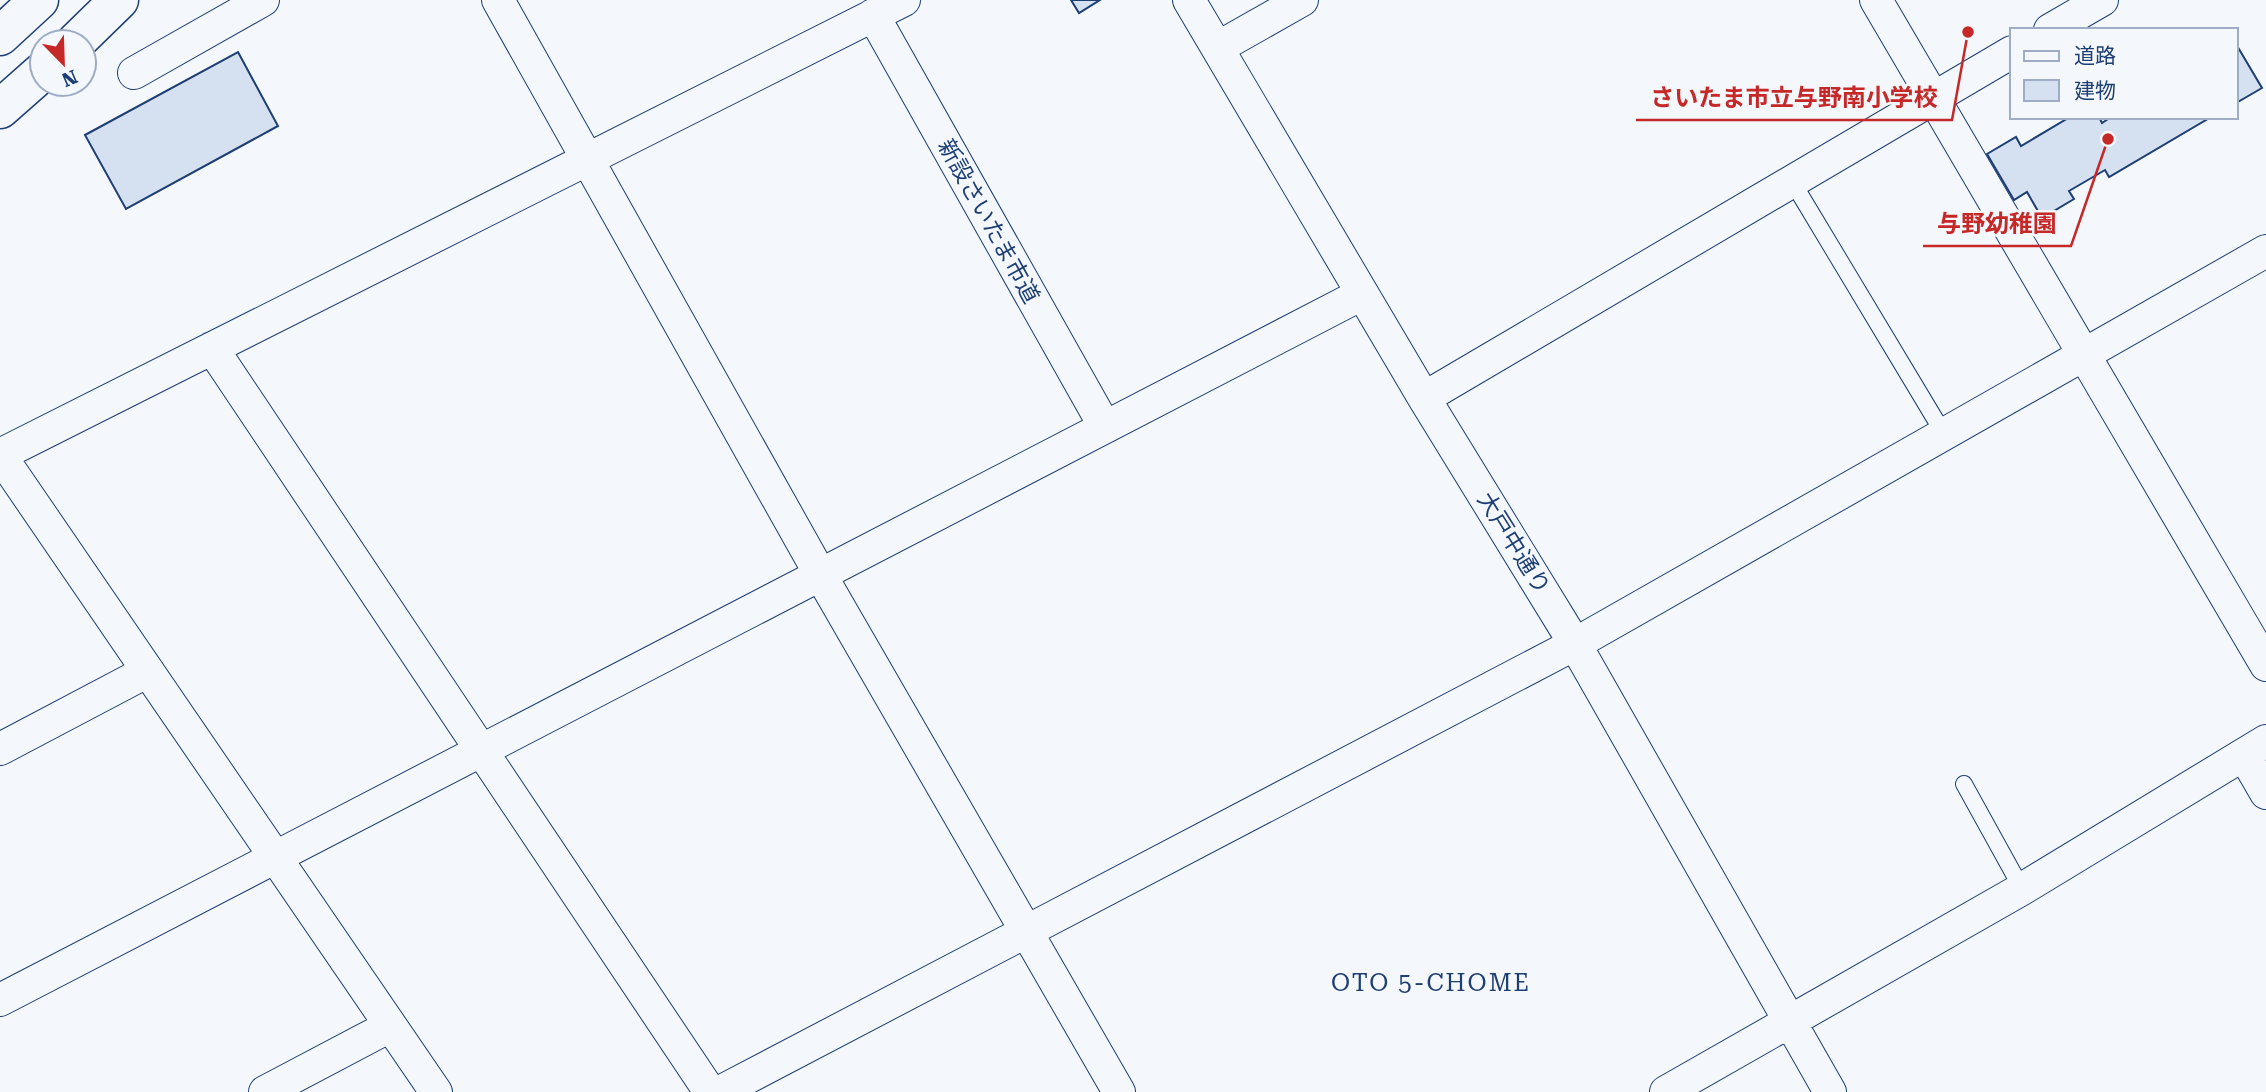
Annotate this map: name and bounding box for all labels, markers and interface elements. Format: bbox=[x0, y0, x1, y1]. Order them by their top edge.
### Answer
north arrow bbox=[28, 28, 98, 98]
legend bbox=[2010, 28, 2238, 119]
text: 道路 bbox=[2074, 44, 2116, 68]
text: N bbox=[58, 65, 81, 92]
callout: さいたま市立与野南小学校 bbox=[1636, 75, 1952, 120]
text: 建物 bbox=[2074, 79, 2116, 103]
text: さいたま市立与野南小学校 bbox=[1650, 84, 1938, 112]
street label: 新設さいたま市道 bbox=[932, 135, 1045, 308]
callout: 与野幼稚園 bbox=[1923, 201, 2071, 246]
text: 与野幼稚園 bbox=[1937, 210, 2057, 238]
street label: 大戸中通り bbox=[1472, 487, 1555, 599]
district label: OTO 5-CHOME bbox=[1331, 969, 1531, 997]

